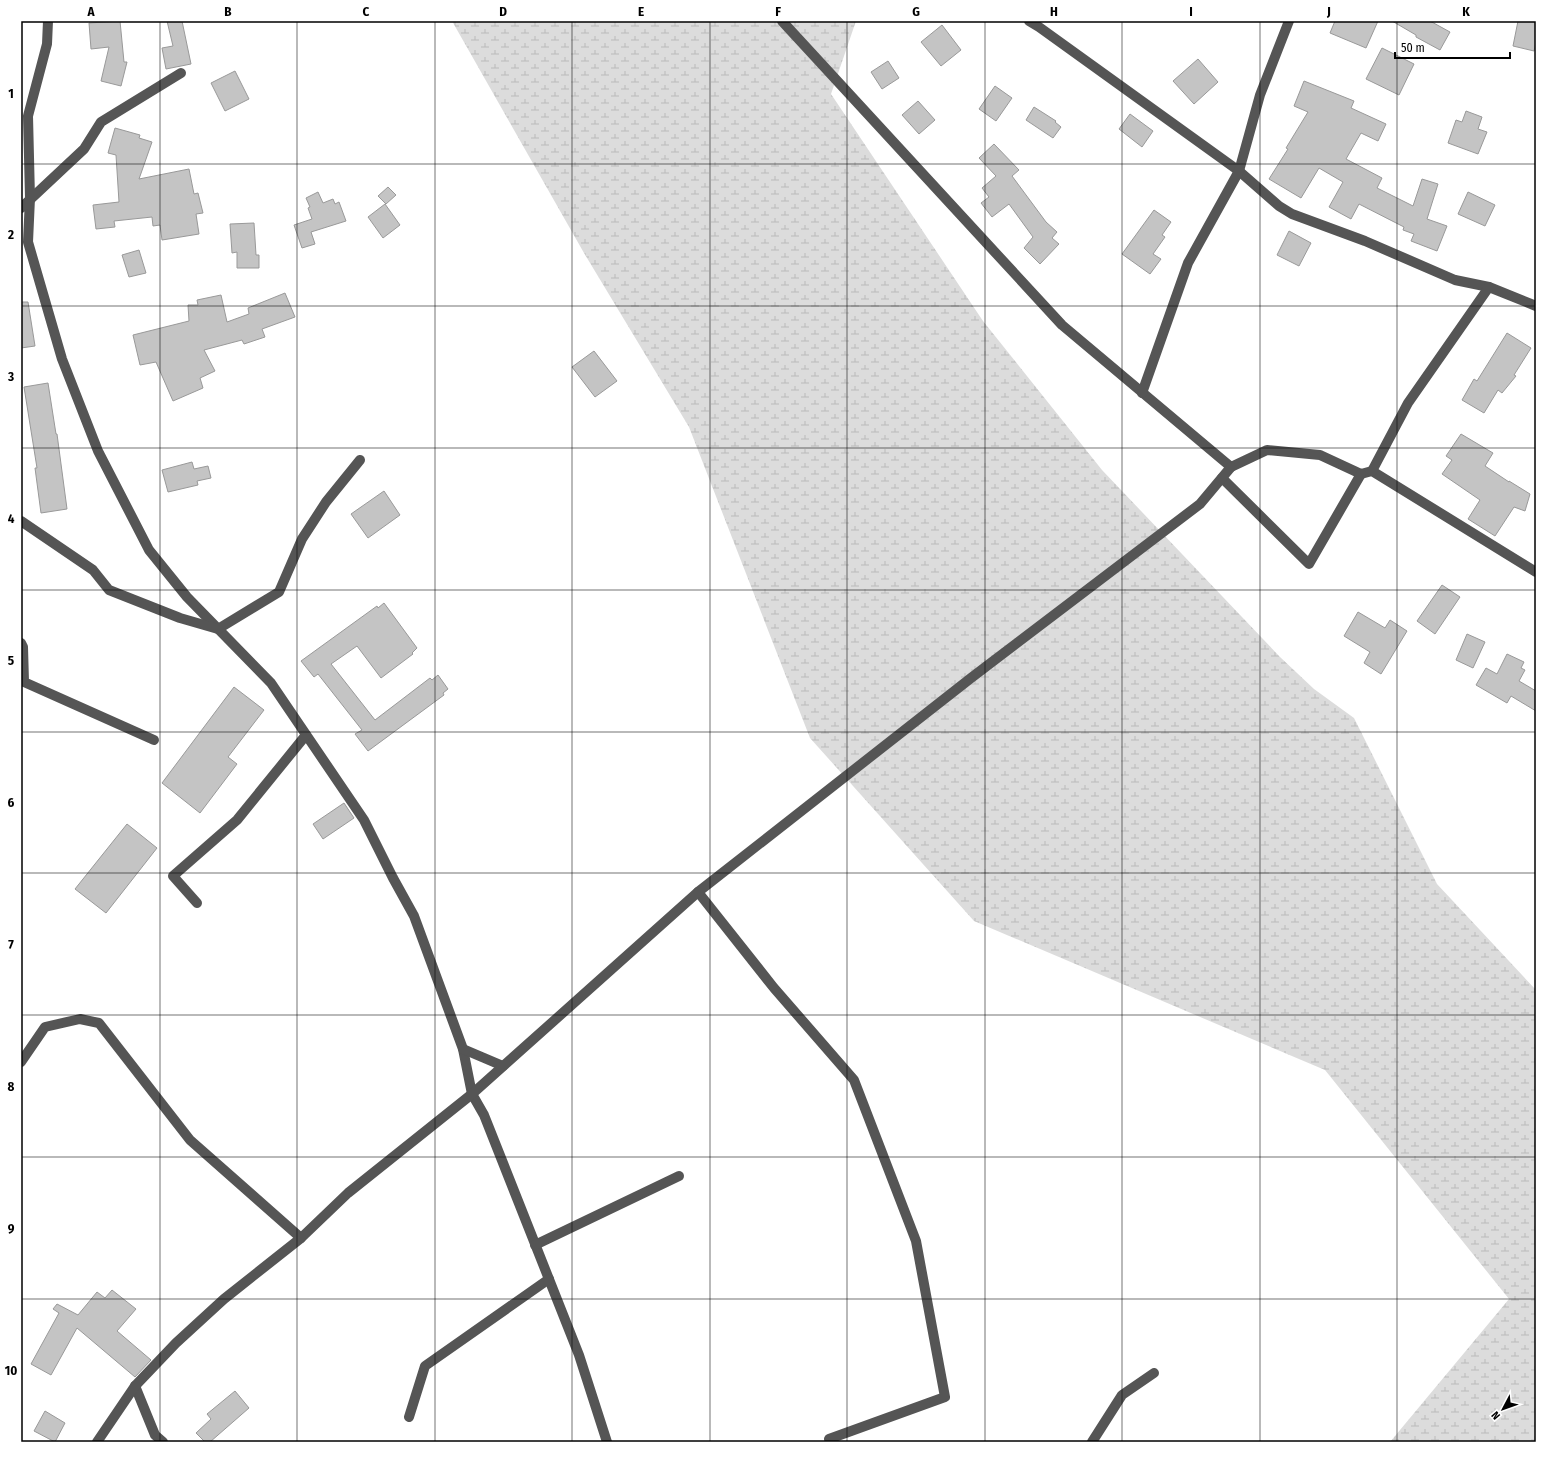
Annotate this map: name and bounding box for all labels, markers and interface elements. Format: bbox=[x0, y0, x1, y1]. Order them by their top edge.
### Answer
text: A bbox=[86, 4, 95, 19]
text: B bbox=[224, 4, 232, 19]
text: C bbox=[363, 4, 370, 19]
text: D bbox=[499, 4, 507, 19]
text: E bbox=[638, 4, 644, 19]
text: F bbox=[775, 4, 781, 19]
text: G bbox=[912, 4, 920, 19]
text: H bbox=[1050, 4, 1058, 19]
text: I bbox=[1189, 4, 1193, 19]
text: J bbox=[1326, 4, 1331, 19]
text: K bbox=[1462, 4, 1470, 19]
scale bar bbox=[1395, 34, 1510, 60]
text: 50 m bbox=[1401, 41, 1425, 55]
text: 1 bbox=[8, 86, 14, 101]
text: 2 bbox=[7, 227, 14, 242]
text: 3 bbox=[7, 369, 14, 384]
text: 4 bbox=[8, 511, 15, 526]
text: 5 bbox=[8, 653, 14, 668]
text: 6 bbox=[8, 795, 15, 810]
text: 7 bbox=[8, 937, 14, 952]
text: 8 bbox=[8, 1079, 15, 1094]
text: 9 bbox=[8, 1221, 15, 1236]
text: 10 bbox=[5, 1363, 17, 1378]
north arrow bbox=[1483, 1389, 1523, 1429]
text: N bbox=[1489, 1408, 1503, 1422]

